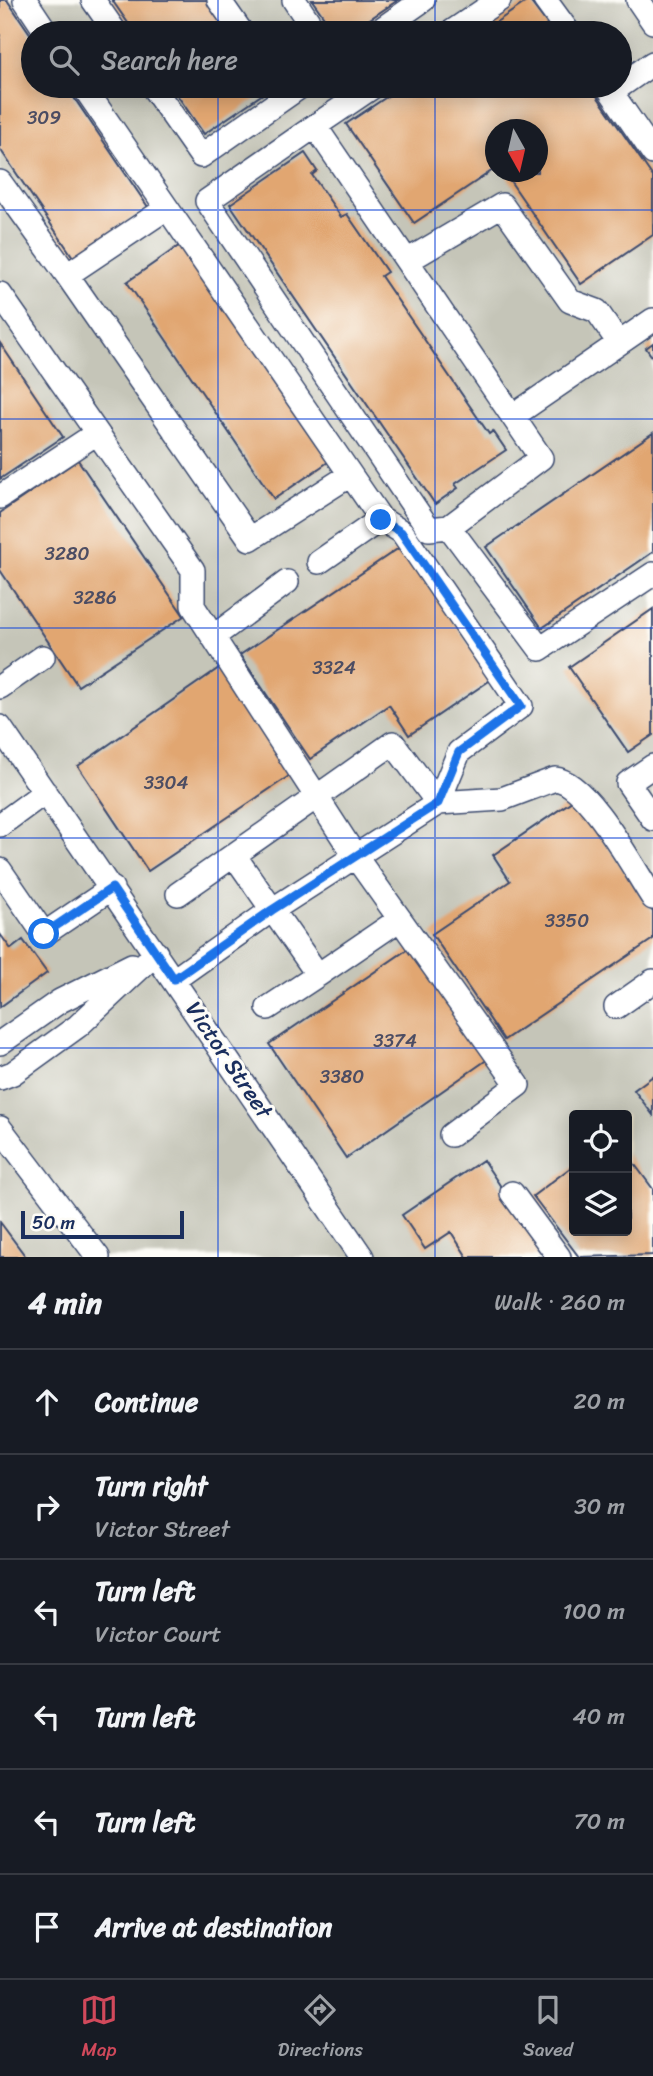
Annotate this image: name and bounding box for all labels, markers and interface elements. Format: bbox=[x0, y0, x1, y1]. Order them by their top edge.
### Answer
search box bbox=[21, 21, 632, 98]
text: Search here bbox=[101, 37, 238, 83]
icon: search bbox=[45, 41, 83, 79]
house number: 309 bbox=[27, 101, 61, 134]
north arrow bbox=[485, 119, 548, 182]
route end bbox=[365, 504, 396, 535]
house number: 3280 bbox=[45, 537, 89, 570]
house number: 3286 bbox=[73, 581, 117, 614]
house number: 3324 bbox=[312, 651, 356, 684]
house number: 3304 bbox=[144, 766, 188, 799]
house number: 3350 bbox=[545, 904, 589, 937]
route start bbox=[28, 918, 59, 949]
street label: Victor Street bbox=[174, 993, 285, 1129]
house number: 3374 bbox=[373, 1024, 417, 1057]
house number: 3380 bbox=[320, 1060, 364, 1093]
map controls bbox=[569, 1110, 632, 1236]
button: locate bbox=[569, 1110, 632, 1173]
button: layers bbox=[569, 1173, 632, 1236]
text: 50 m bbox=[32, 1206, 75, 1239]
scale bar bbox=[21, 1208, 184, 1240]
text: 4 min bbox=[28, 1276, 102, 1330]
text: Walk · 260 m bbox=[494, 1282, 625, 1323]
text: Continue bbox=[95, 1379, 198, 1425]
text: 20 m bbox=[574, 1381, 625, 1422]
icon: ahead bbox=[28, 1383, 66, 1421]
text: Turn right bbox=[95, 1463, 208, 1509]
text: 30 m bbox=[574, 1486, 625, 1527]
icon: right bbox=[28, 1488, 66, 1526]
text: Victor Street bbox=[95, 1509, 230, 1550]
text: Turn left bbox=[95, 1568, 195, 1614]
text: 100 m bbox=[562, 1591, 625, 1632]
icon: left bbox=[28, 1593, 66, 1631]
text: Victor Court bbox=[95, 1614, 221, 1655]
text: Turn left bbox=[95, 1694, 195, 1740]
text: 40 m bbox=[572, 1696, 625, 1737]
icon: left bbox=[28, 1698, 66, 1736]
text: Turn left bbox=[95, 1799, 195, 1845]
text: 70 m bbox=[574, 1801, 625, 1842]
icon: left bbox=[28, 1803, 66, 1841]
text: Arrive at destination bbox=[95, 1904, 332, 1950]
icon: arrive bbox=[28, 1908, 66, 1946]
tab: Map bbox=[80, 1991, 118, 2066]
tab: Directions bbox=[278, 1991, 363, 2066]
tab: Saved bbox=[523, 1991, 573, 2066]

